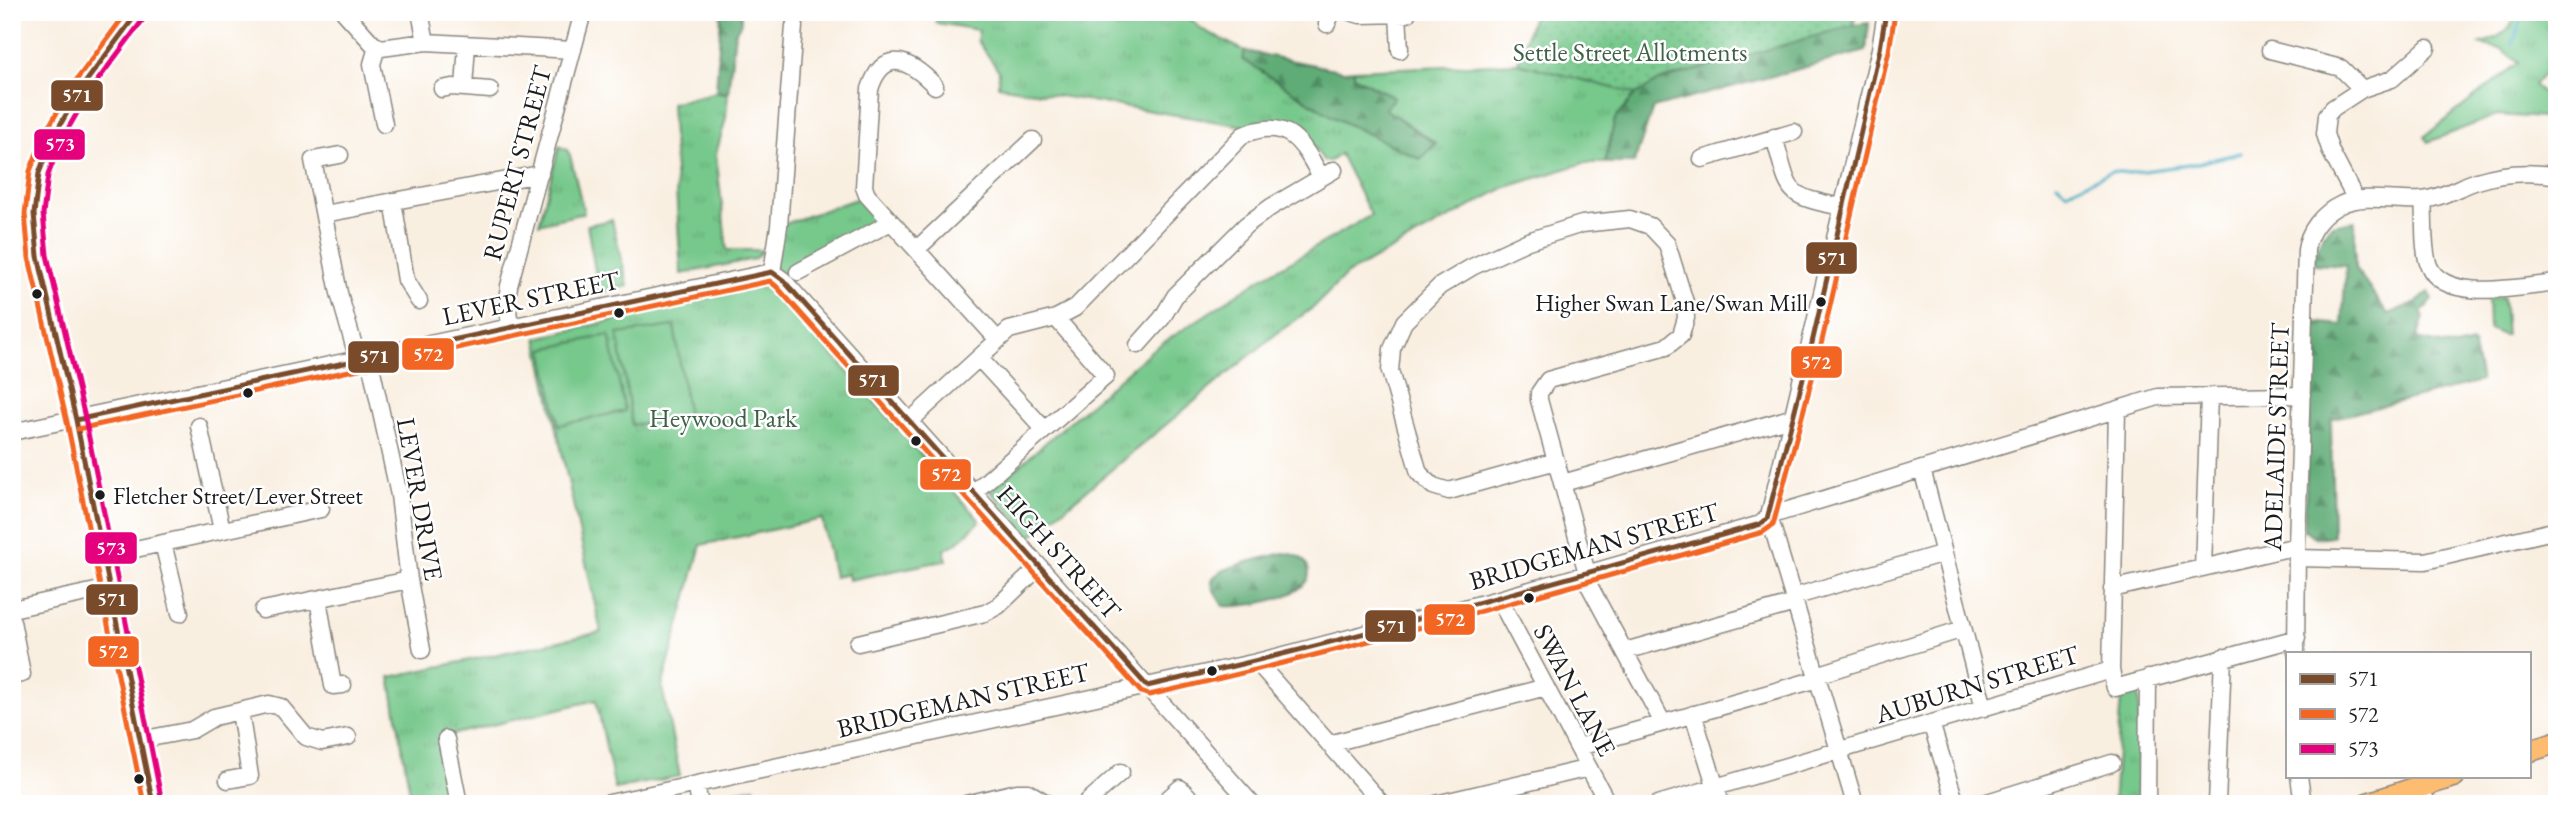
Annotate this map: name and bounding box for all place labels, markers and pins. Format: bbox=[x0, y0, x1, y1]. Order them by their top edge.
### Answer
unlabelled marker bbox=[30, 287, 44, 301]
place label: Higher Swan Lane/Swan Mill bbox=[1535, 287, 1808, 318]
marker: Higher Swan Lane/Swan Mill bbox=[1814, 295, 1828, 309]
unlabelled marker bbox=[612, 306, 626, 320]
unlabelled marker bbox=[241, 386, 255, 400]
unlabelled marker bbox=[909, 434, 923, 448]
place label: Fletcher Street/Lever Street bbox=[113, 480, 363, 511]
marker: Fletcher Street/Lever Street bbox=[93, 488, 107, 502]
unlabelled marker bbox=[1522, 591, 1536, 605]
unlabelled marker bbox=[1205, 664, 1219, 678]
unlabelled marker bbox=[132, 772, 146, 786]

